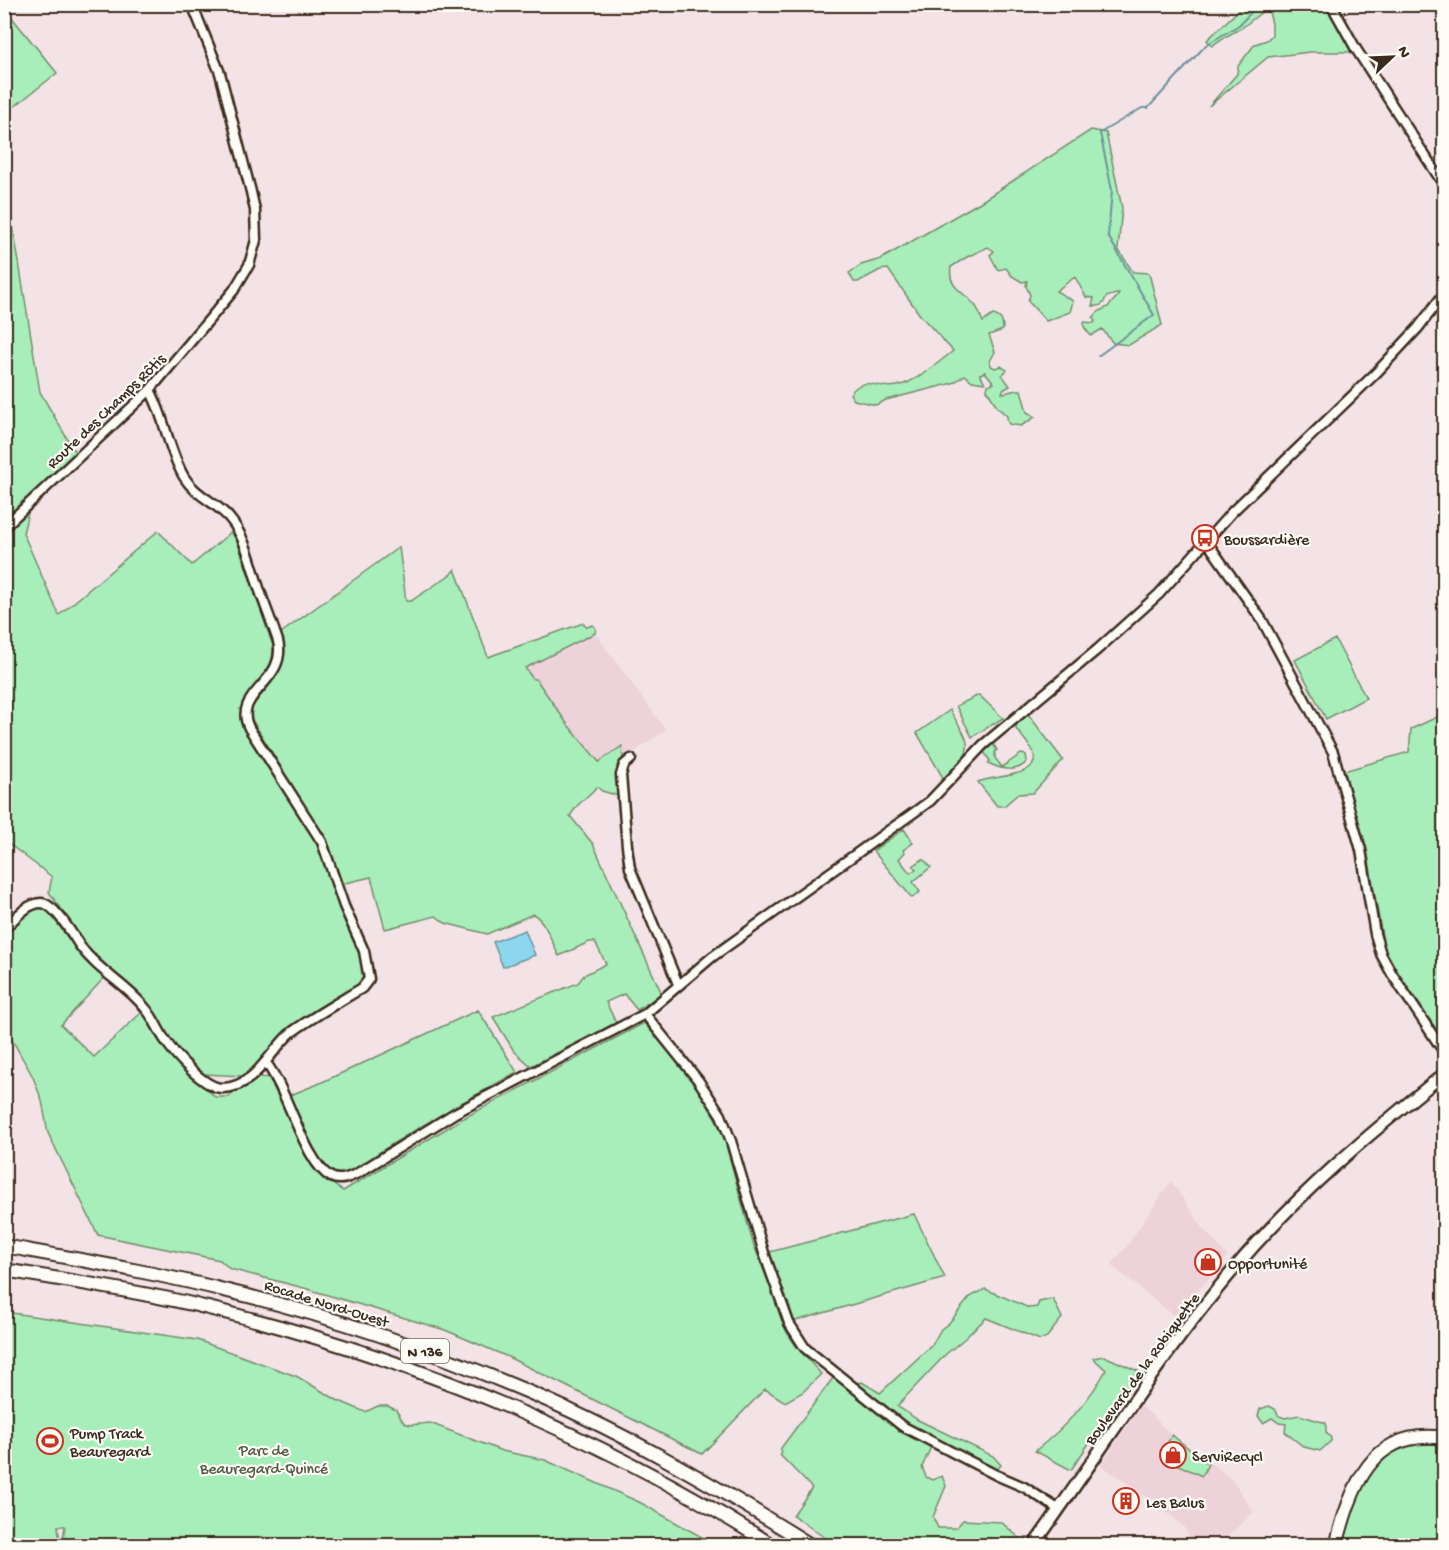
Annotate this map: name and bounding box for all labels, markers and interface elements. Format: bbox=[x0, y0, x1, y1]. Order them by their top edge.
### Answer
north arrow bbox=[1362, 27, 1422, 87]
text: N bbox=[1392, 44, 1414, 62]
street label: Route des Champs Rôtis bbox=[44, 350, 172, 474]
bus stop icon: Boussardière bbox=[1190, 523, 1220, 553]
place label: Boussardière bbox=[1223, 532, 1310, 551]
shop icon: Opportunité bbox=[1193, 1247, 1223, 1277]
place label: Opportunité bbox=[1228, 1256, 1308, 1275]
street label: Rocade Nord-Ouest bbox=[261, 1277, 392, 1334]
street label: Boulevard de la Robiquette bbox=[1082, 1290, 1206, 1451]
road number: N 136 bbox=[401, 1339, 449, 1363]
sports icon: Pump Track Beauregard bbox=[35, 1426, 65, 1456]
place label: Pump Track Beauregard bbox=[69, 1426, 151, 1463]
shop icon: ServiRecycl bbox=[1158, 1440, 1188, 1470]
park label: Parc de Beauregard-Quincé bbox=[199, 1443, 329, 1480]
place label: ServiRecycl bbox=[1192, 1449, 1263, 1468]
building icon: Les Balus bbox=[1111, 1486, 1141, 1516]
place label: Les Balus bbox=[1146, 1495, 1205, 1514]

